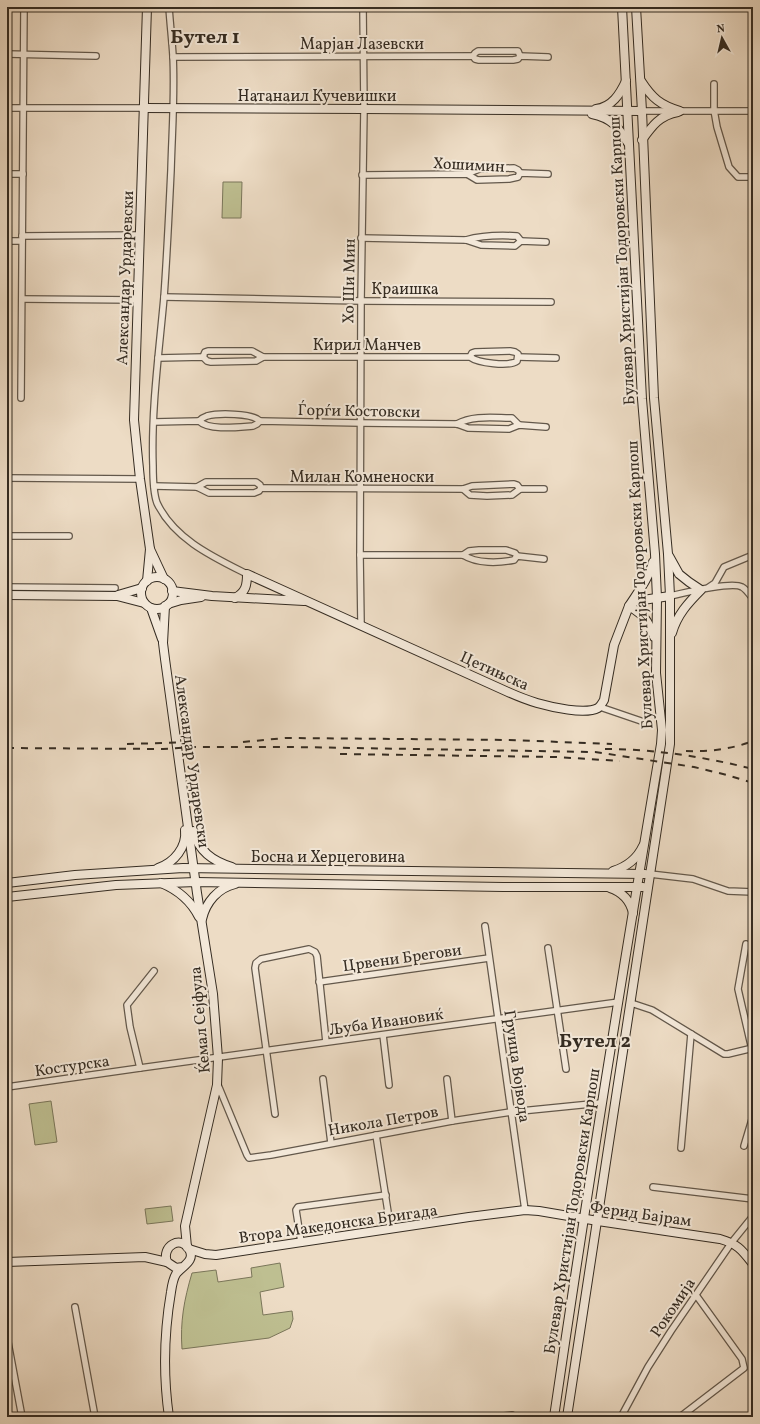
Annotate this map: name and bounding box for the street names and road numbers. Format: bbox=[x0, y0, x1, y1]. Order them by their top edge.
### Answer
street label: Марјан Лазевски bbox=[300, 34, 424, 56]
street label: Натанаил Кучевишки bbox=[238, 86, 397, 108]
street label: Булевар Христијан Тодоровски Карпош bbox=[604, 116, 642, 406]
street label: Хошимин bbox=[432, 153, 506, 179]
street label: Александар Урдаревски bbox=[112, 190, 140, 366]
street label: Хо Ши Мин bbox=[338, 238, 362, 324]
street label: Краишка bbox=[371, 279, 439, 301]
street label: Кирил Манчев bbox=[313, 335, 421, 357]
street label: Ѓoрѓи Костовски bbox=[297, 399, 421, 424]
street label: Булевар Христијан Тодоровски Карпош bbox=[622, 440, 660, 730]
street label: Милан Комненоски bbox=[290, 467, 435, 489]
street label: Цетињска bbox=[456, 647, 532, 697]
street label: Александар Урдаревски bbox=[168, 673, 214, 850]
street label: Босна и Херцеговина bbox=[251, 847, 405, 869]
street label: Црвени Брегови bbox=[341, 940, 463, 978]
street label: Ќемал Сејфула bbox=[184, 965, 217, 1074]
street label: Љуба Ивановиќ bbox=[328, 1004, 445, 1042]
street label: Груица Војвода bbox=[497, 1009, 535, 1124]
street label: Костурска bbox=[33, 1051, 111, 1083]
street label: Булевар Христијан Тодоровски Карпош bbox=[539, 1067, 606, 1356]
street label: Никола Петров bbox=[326, 1101, 440, 1142]
street label: Ферид Бајрам bbox=[589, 1197, 693, 1233]
street label: Втора Македонска Бригада bbox=[237, 1200, 439, 1250]
street label: Рокомија bbox=[646, 1274, 702, 1342]

